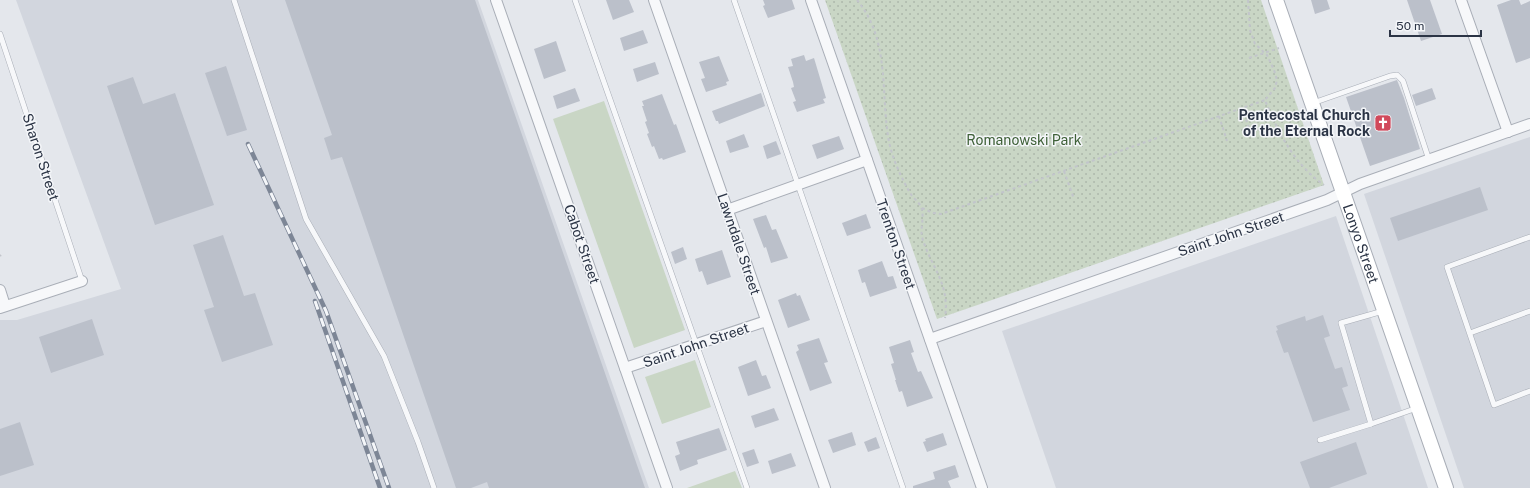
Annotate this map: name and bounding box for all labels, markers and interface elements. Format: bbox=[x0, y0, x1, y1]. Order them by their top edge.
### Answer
scale bar bbox=[1390, 12, 1481, 38]
text: 50 m bbox=[1396, 19, 1424, 33]
place label: Pentecostal Church of the Eternal Rock bbox=[1238, 107, 1370, 139]
street label: Sharon Street bbox=[19, 111, 63, 203]
church icon: Pentecostal Church of the Eternal Rock bbox=[1373, 113, 1393, 133]
park label: Romanowski Park bbox=[966, 132, 1082, 148]
street label: Lawndale Street bbox=[714, 191, 764, 297]
street label: Trenton Street bbox=[873, 197, 919, 291]
street label: Cabot Street bbox=[561, 202, 603, 286]
street label: Lonyo Street bbox=[1340, 202, 1382, 286]
street label: Saint John Street bbox=[1176, 208, 1286, 260]
street label: Saint John Street bbox=[641, 319, 751, 371]

